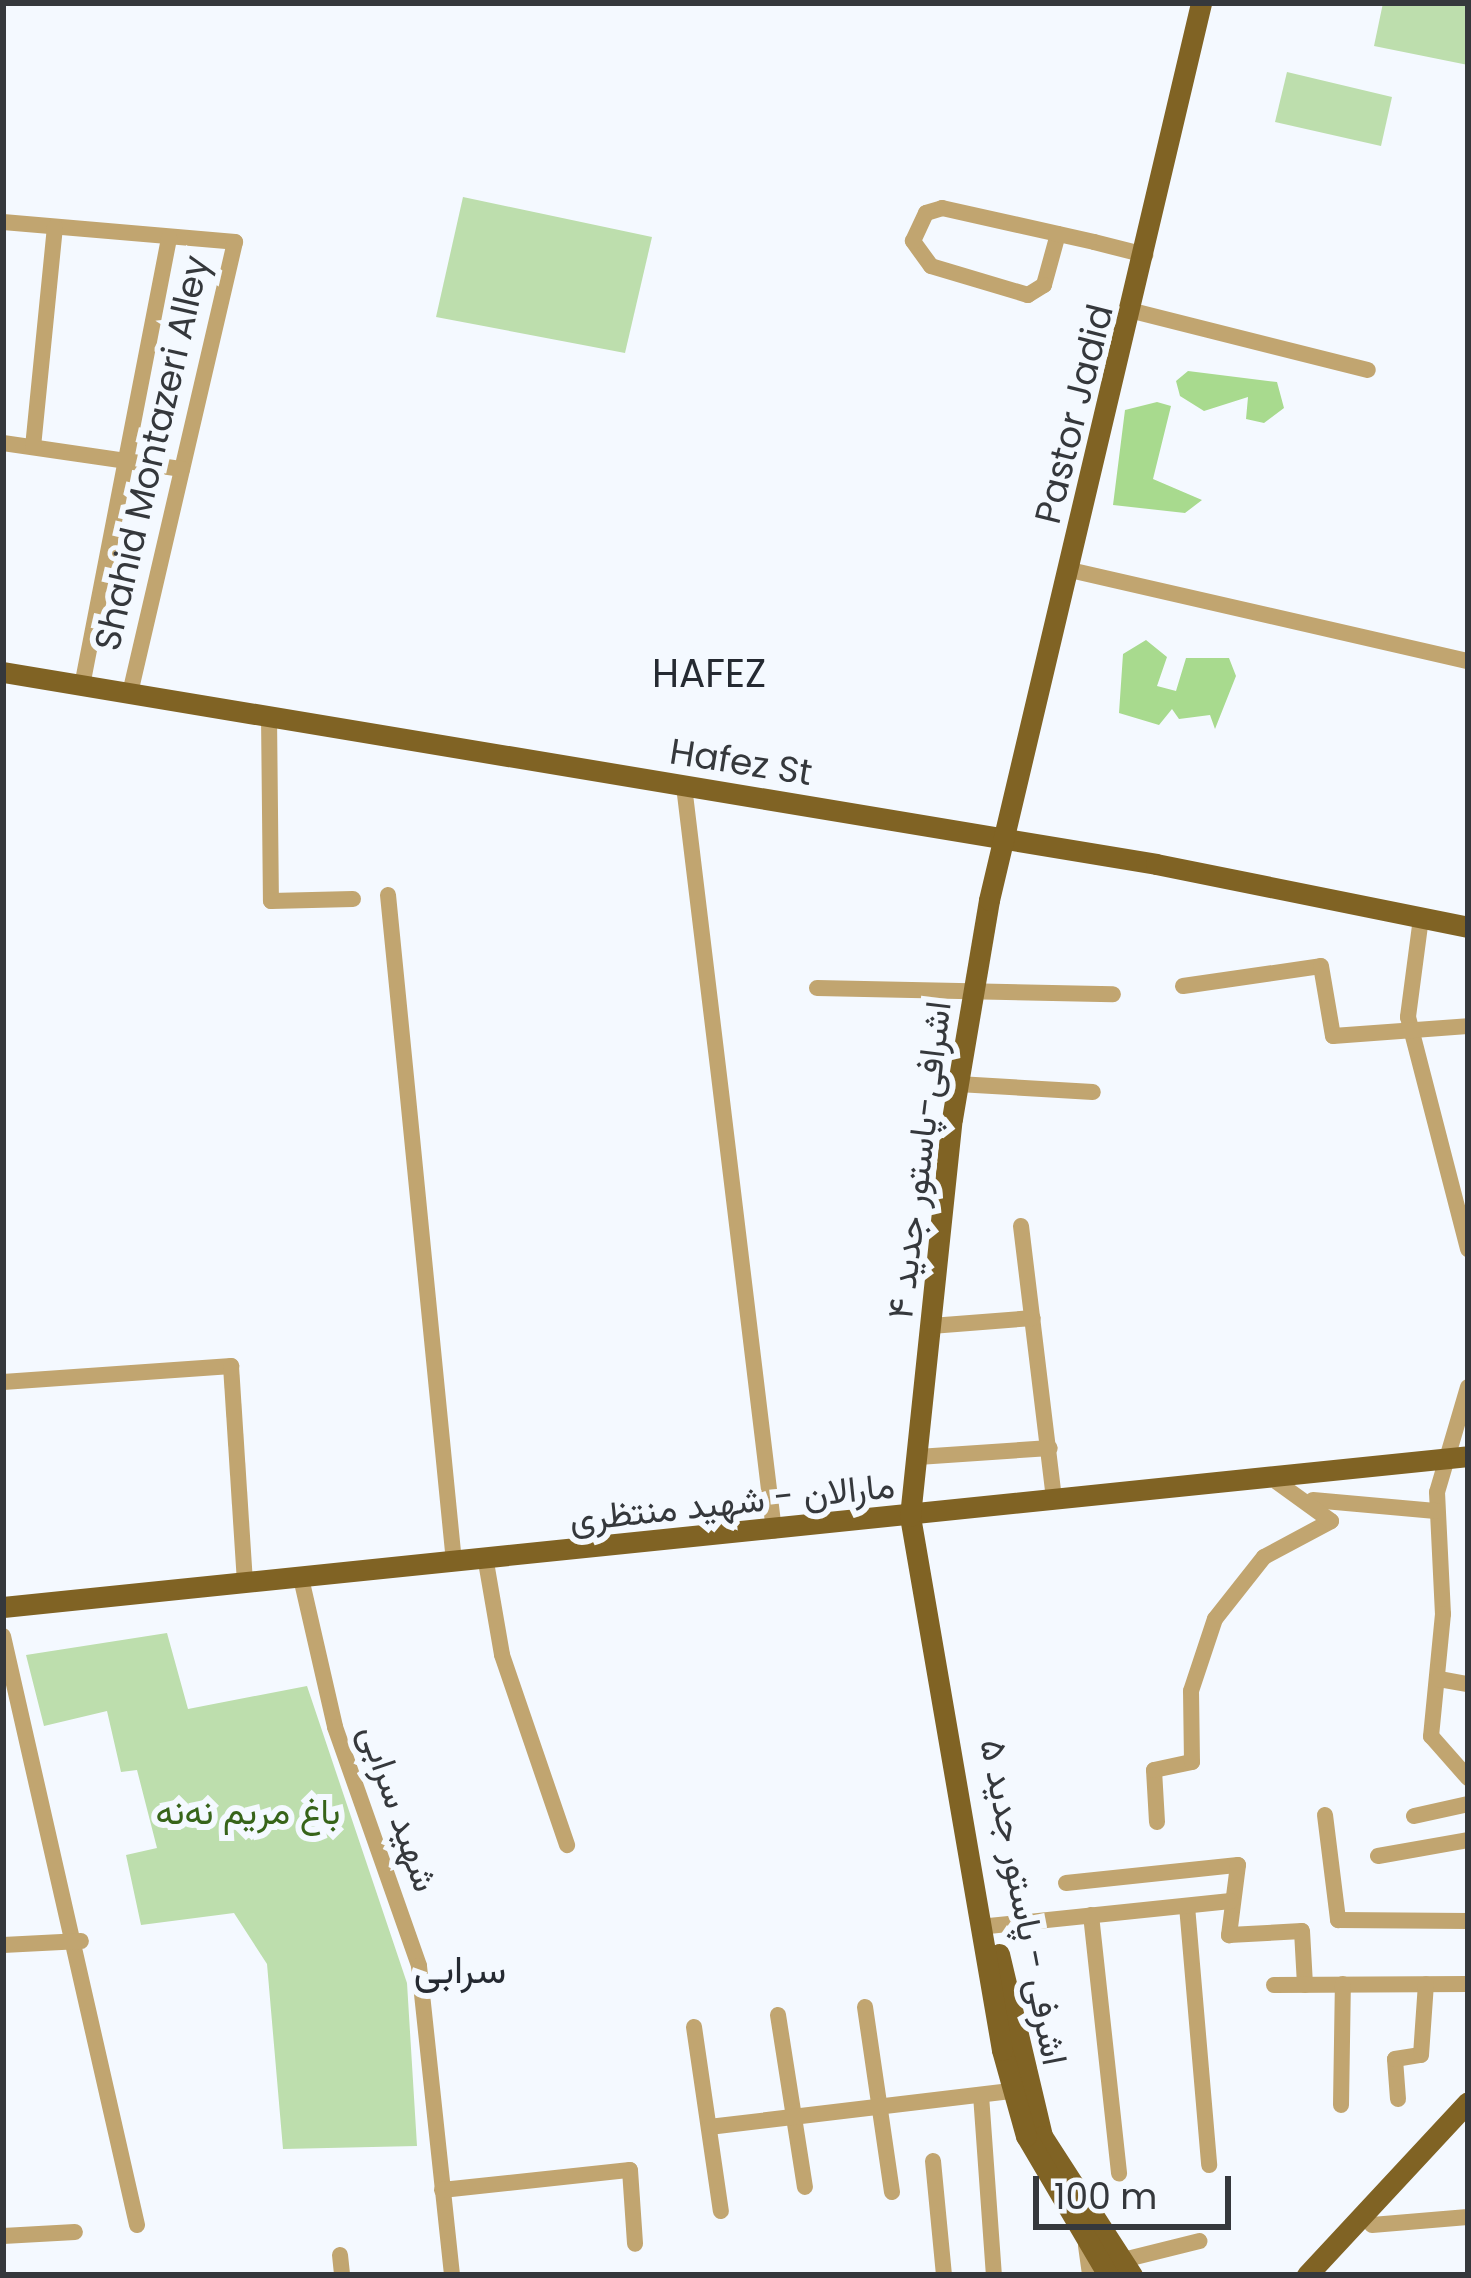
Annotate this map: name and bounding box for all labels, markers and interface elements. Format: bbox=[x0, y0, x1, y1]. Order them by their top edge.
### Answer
street label: Shahid Montazeri Alley bbox=[86, 251, 218, 655]
street label: Pastor Jadid bbox=[1026, 300, 1122, 528]
district label: HAFEZ bbox=[644, 651, 774, 697]
street label: Hafez St bbox=[667, 729, 815, 795]
street label: اشرافی-پاستور جدید ۴ bbox=[878, 999, 960, 1321]
street label: مارالان - شهید منتظری bbox=[567, 1463, 897, 1541]
street label: شهید سرابی bbox=[350, 1719, 448, 1897]
street label: اشرفی - پاستور جدید ۵ bbox=[971, 1735, 1077, 2069]
park label: باغ مریم نه‌نه bbox=[156, 1790, 340, 1834]
district label: سرابی bbox=[414, 1947, 506, 1993]
scale bar bbox=[1039, 2152, 1237, 2226]
text: 100 m bbox=[1054, 2171, 1157, 2222]

